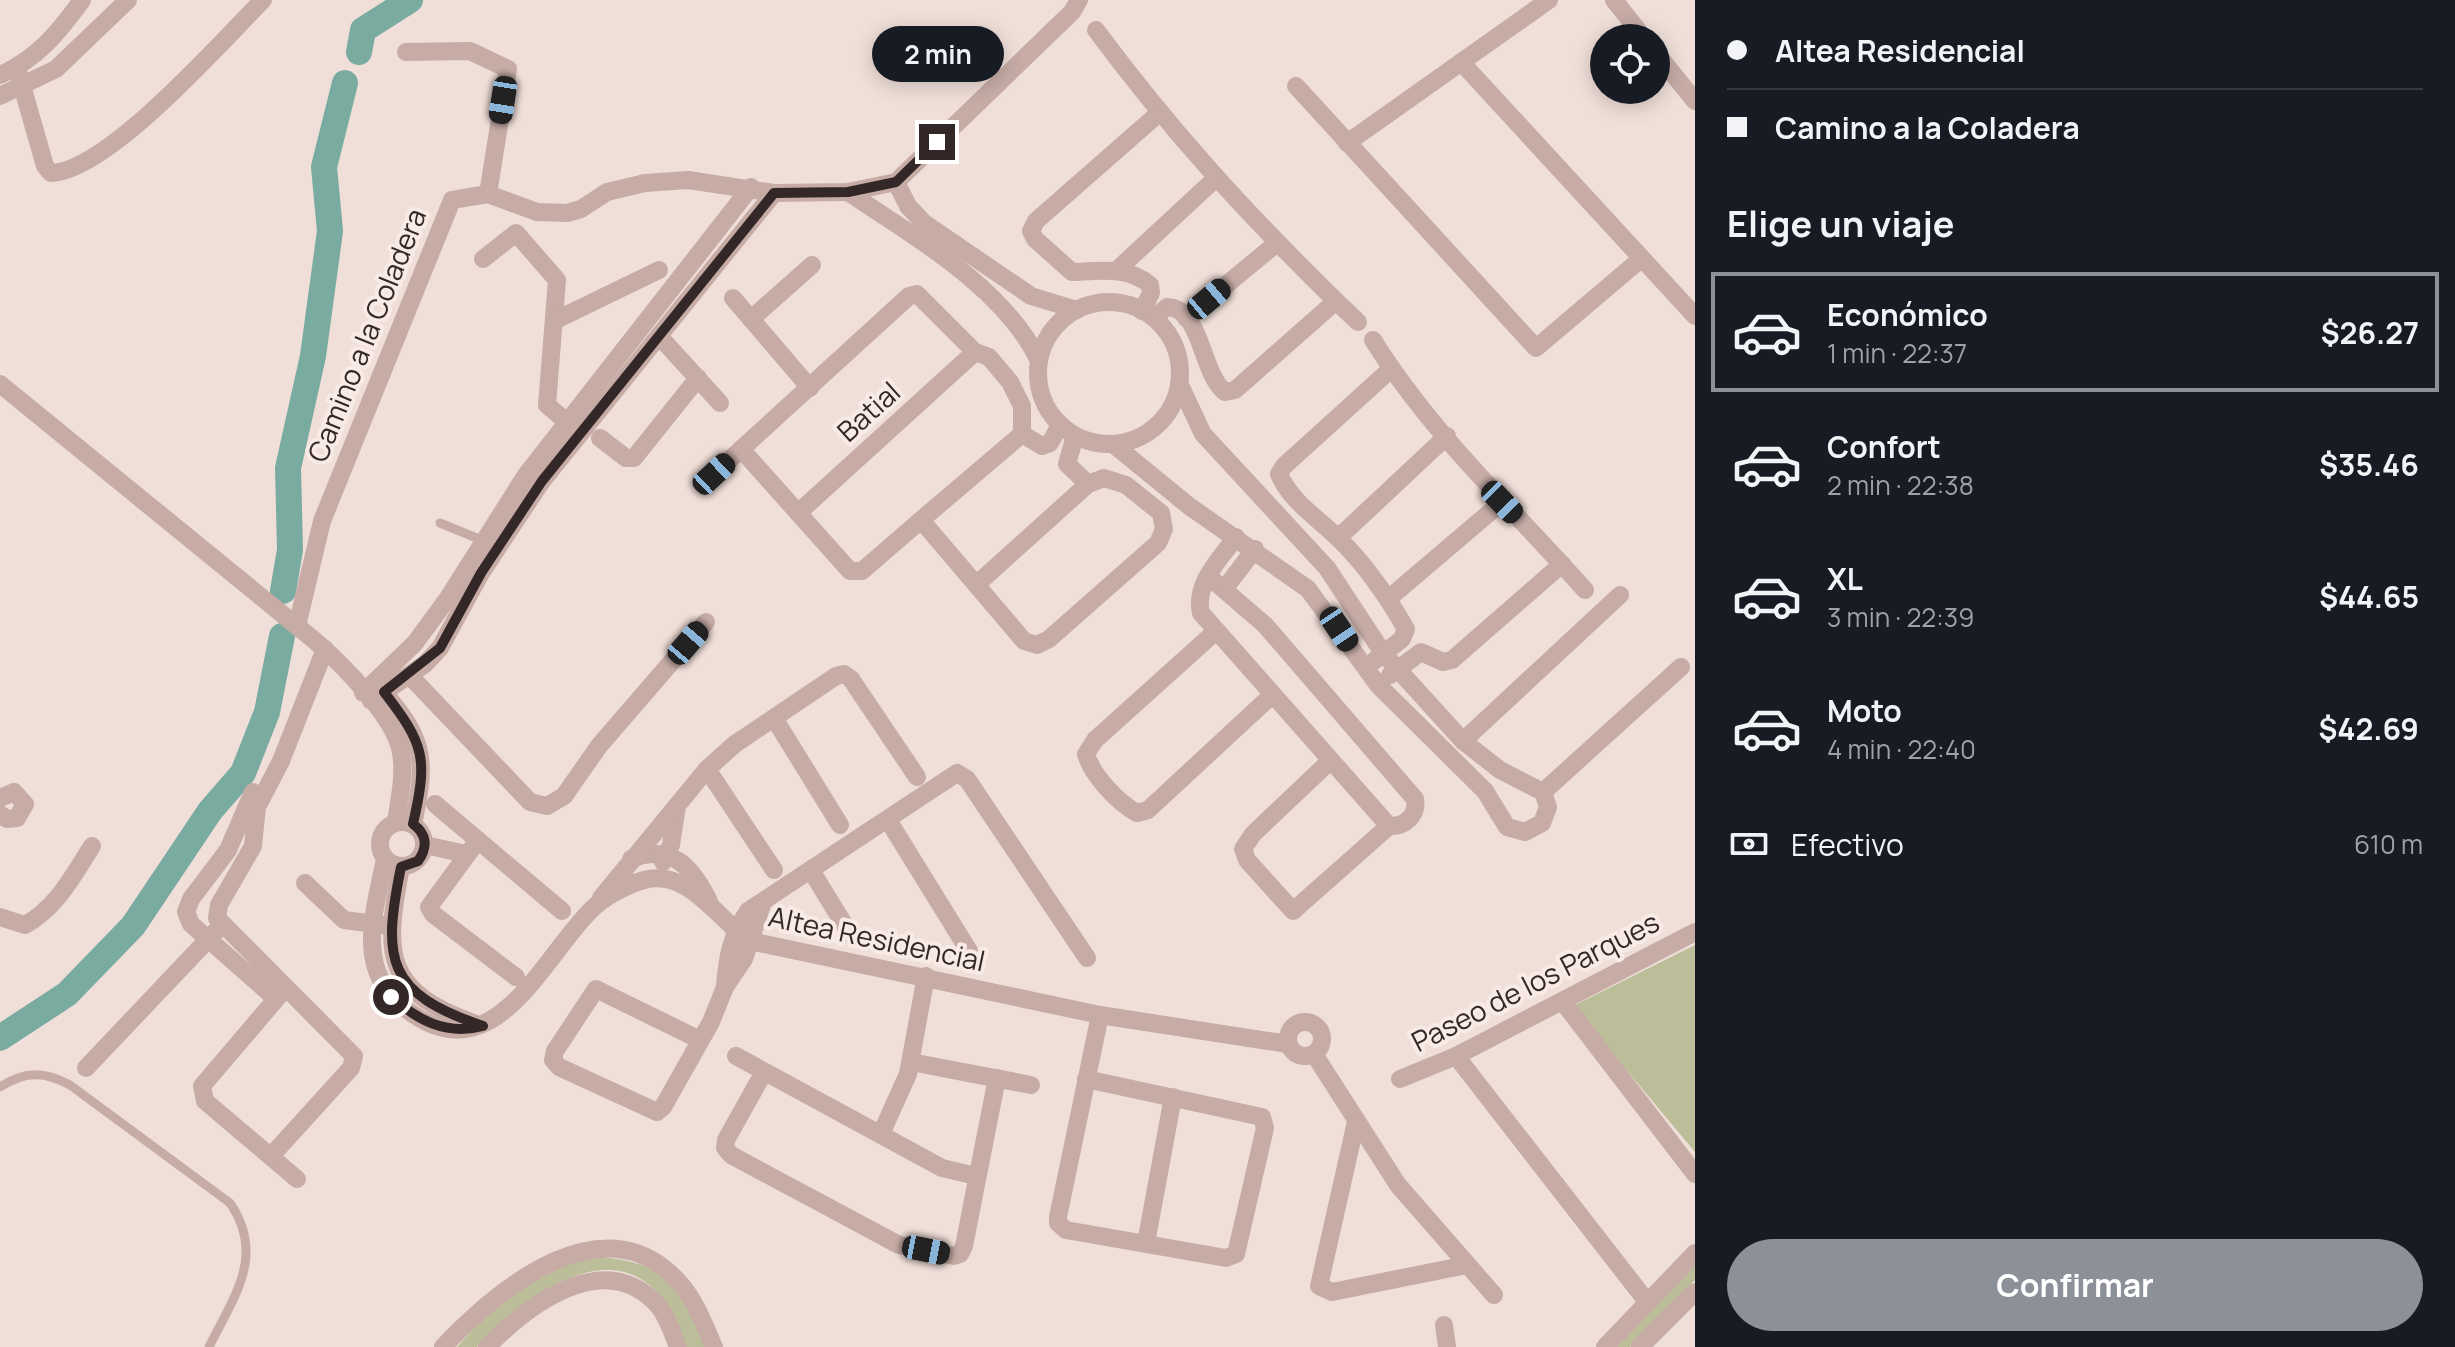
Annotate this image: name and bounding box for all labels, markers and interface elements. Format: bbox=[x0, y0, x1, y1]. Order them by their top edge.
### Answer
map controls bbox=[1590, 24, 1670, 104]
button: locate bbox=[1590, 24, 1670, 104]
callout: 2 min bbox=[871, 26, 1003, 82]
text: Altea Residencial bbox=[1775, 30, 2025, 71]
text: 2 min bbox=[904, 36, 972, 72]
car bbox=[487, 74, 519, 126]
text: Camino a la Coladera bbox=[1775, 107, 2080, 148]
route end bbox=[919, 124, 955, 160]
text: Elige un viaje bbox=[1727, 199, 1954, 248]
street label: Camino a la Coladera bbox=[298, 203, 434, 467]
car bbox=[1183, 274, 1235, 324]
text: Económico bbox=[1827, 294, 1988, 335]
icon: car bbox=[1731, 296, 1803, 368]
text: $26.27 bbox=[2321, 312, 2419, 353]
text: 1 min · 22:37 bbox=[1827, 335, 1967, 371]
street label: Batial bbox=[828, 373, 908, 449]
text: Confort bbox=[1827, 426, 1941, 467]
icon: car bbox=[1731, 428, 1803, 500]
text: $35.46 bbox=[2319, 444, 2419, 485]
car bbox=[688, 449, 740, 499]
text: 2 min · 22:38 bbox=[1827, 467, 1974, 503]
car bbox=[1477, 476, 1527, 528]
text: XL bbox=[1827, 558, 1863, 599]
icon: car bbox=[1731, 560, 1803, 632]
text: $44.65 bbox=[2319, 576, 2419, 617]
text: 3 min · 22:39 bbox=[1827, 599, 1974, 635]
car bbox=[1316, 602, 1362, 656]
car bbox=[663, 617, 713, 669]
text: Moto bbox=[1827, 690, 1902, 731]
icon: car bbox=[1731, 692, 1803, 764]
text: $42.69 bbox=[2318, 708, 2419, 749]
text: 4 min · 22:40 bbox=[1827, 731, 1976, 767]
icon: cash bbox=[1727, 822, 1771, 866]
text: Efectivo bbox=[1791, 824, 1904, 865]
text: 610 m bbox=[2354, 826, 2423, 862]
street label: Altea Residencial bbox=[765, 897, 989, 979]
street label: Paseo de los Parques bbox=[1405, 902, 1665, 1060]
route start bbox=[373, 979, 409, 1015]
car bbox=[900, 1234, 952, 1266]
button: Confirmar bbox=[1727, 1239, 2423, 1331]

